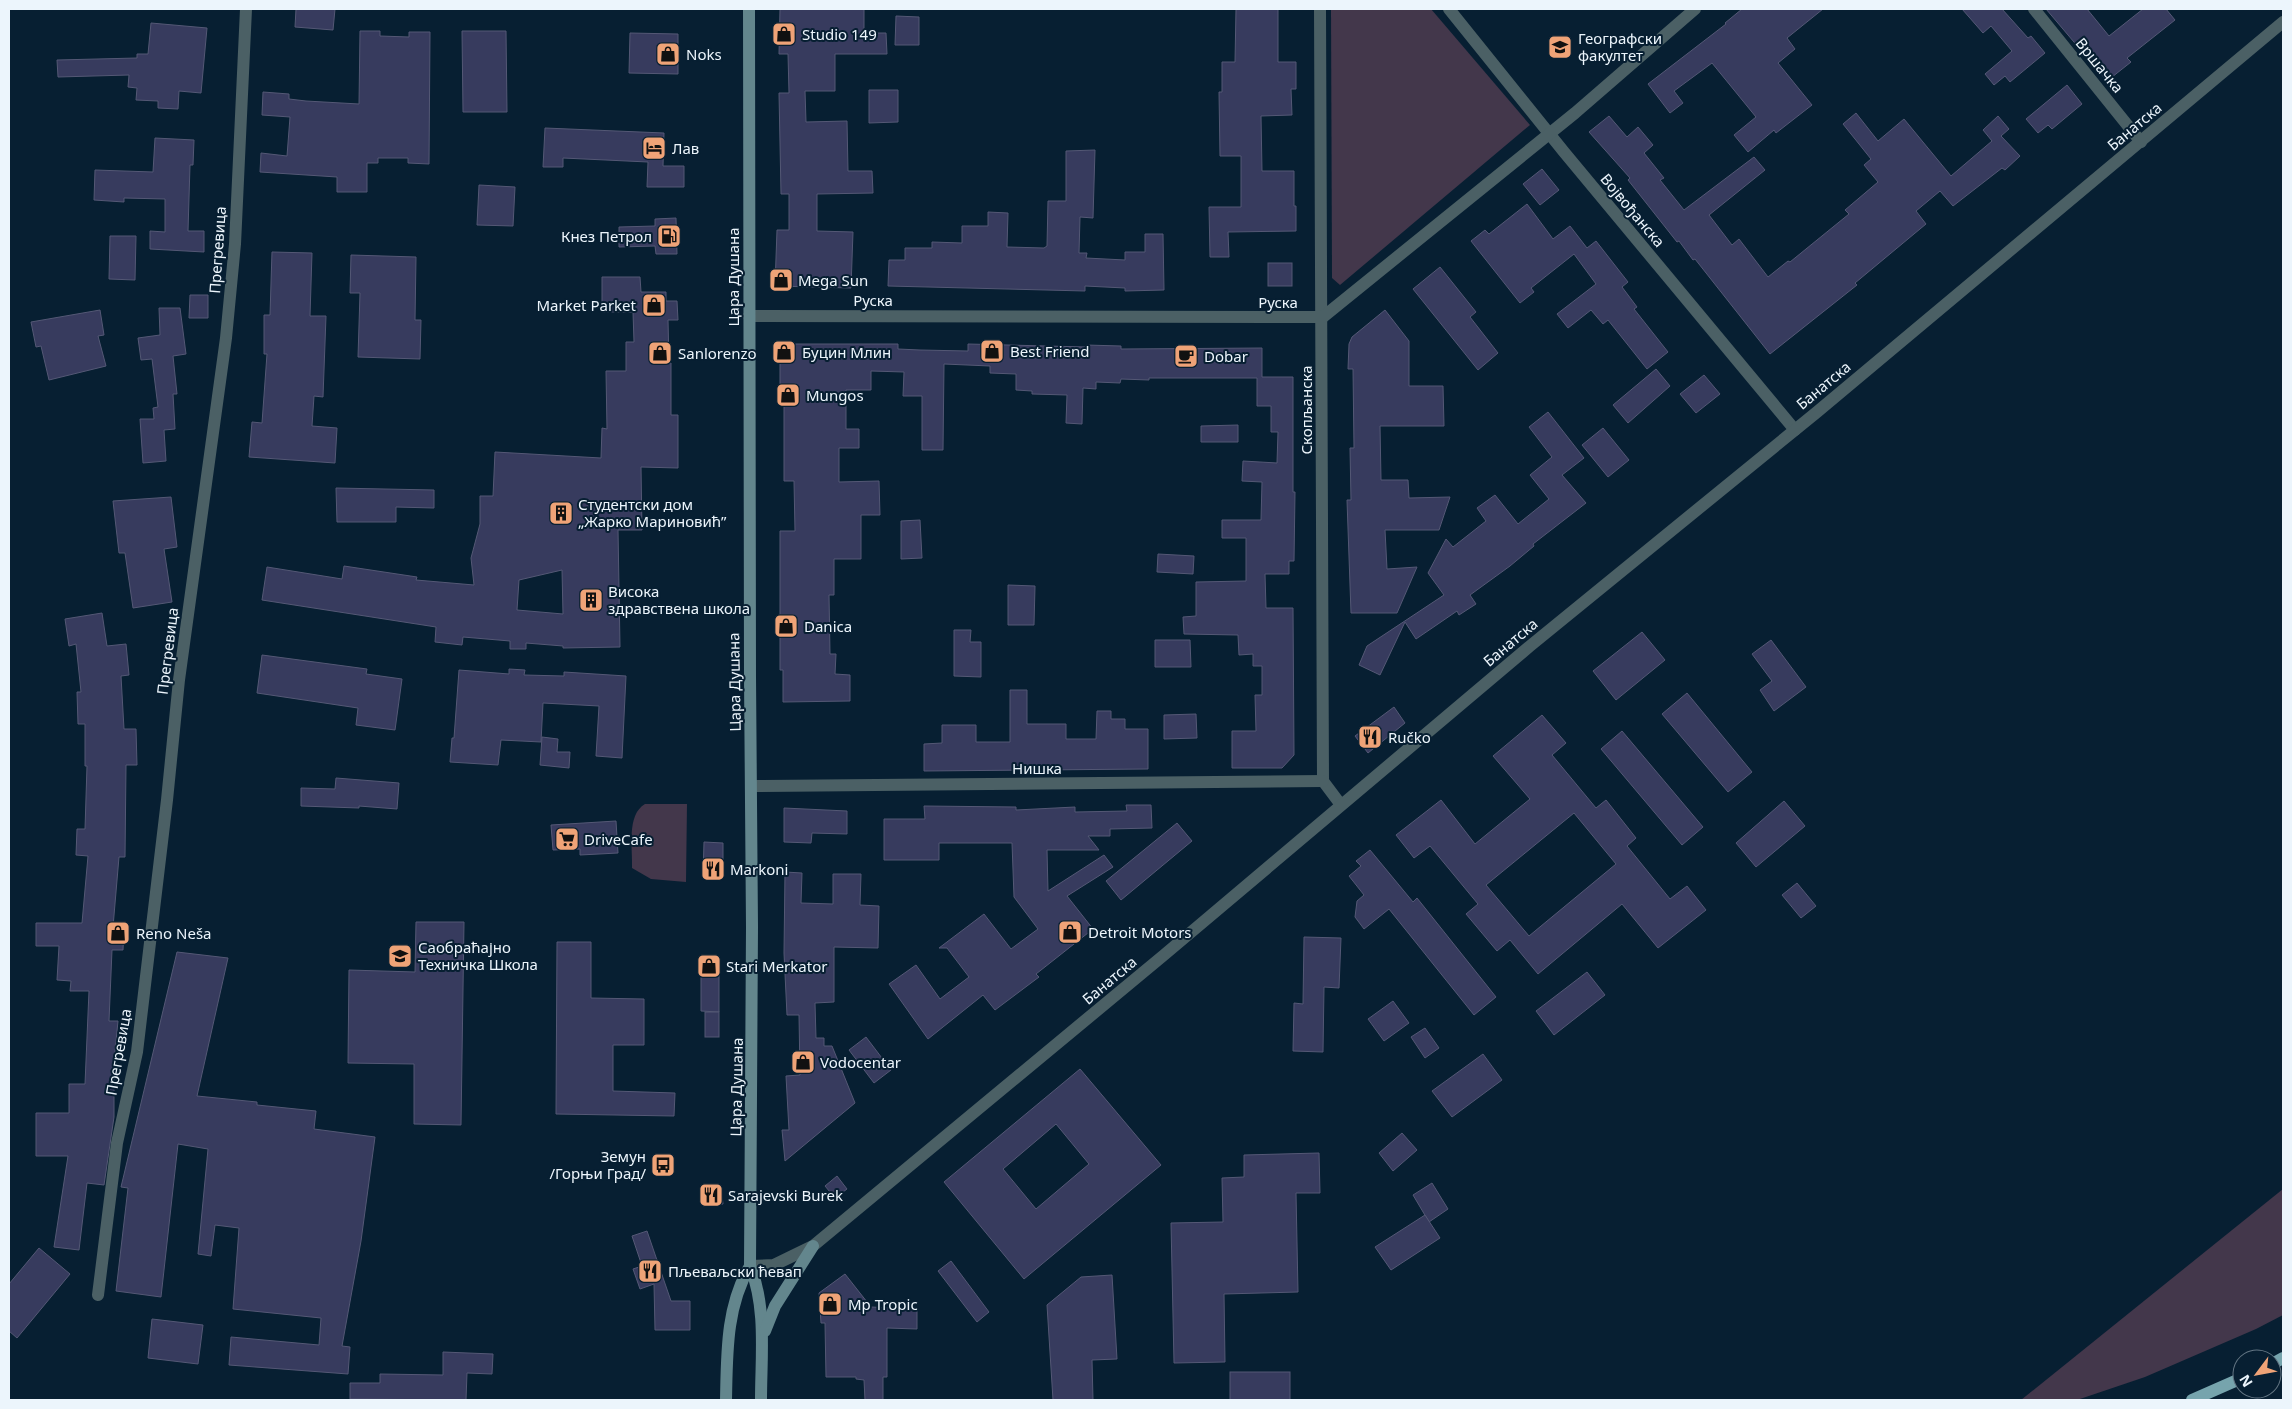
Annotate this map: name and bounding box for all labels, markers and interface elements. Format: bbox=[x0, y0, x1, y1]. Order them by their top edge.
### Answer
shop icon: Studio 149 bbox=[771, 21, 797, 47]
place label: Studio 149 bbox=[802, 24, 877, 44]
place label: Географски факултет bbox=[1578, 28, 1662, 65]
street label: Вршачка bbox=[2072, 33, 2128, 97]
school or university icon: Географски факултет bbox=[1547, 34, 1573, 60]
shop icon: Noks bbox=[655, 41, 681, 67]
place label: Noks bbox=[686, 44, 722, 64]
street label: Банатска bbox=[2103, 97, 2165, 155]
hotel icon: Лав bbox=[641, 135, 667, 161]
place label: Лав bbox=[672, 138, 699, 158]
street label: Војвођанска bbox=[1596, 169, 1670, 251]
street label: Прегревица bbox=[204, 206, 230, 294]
fuel station icon: Кнез Петрол bbox=[656, 223, 682, 249]
place label: Кнез Петрол bbox=[561, 226, 652, 246]
street label: Цара Душана bbox=[723, 227, 743, 327]
shop icon: Mega Sun bbox=[768, 267, 794, 293]
place label: Mega Sun bbox=[798, 270, 868, 290]
street label: Руска bbox=[853, 290, 893, 310]
shop icon: Market Parket bbox=[641, 292, 667, 318]
street label: Руска bbox=[1258, 292, 1298, 312]
place label: Market Parket bbox=[536, 295, 637, 315]
shop icon: Best Friend bbox=[979, 338, 1005, 364]
shop icon: Буцин Млин bbox=[771, 339, 797, 365]
shop icon: Sanlorenzo bbox=[647, 340, 673, 366]
place label: Best Friend bbox=[1010, 341, 1090, 361]
place label: Буцин Млин bbox=[802, 342, 891, 362]
place label: Sanlorenzo bbox=[678, 343, 757, 363]
cafe icon: Dobar bbox=[1173, 343, 1199, 369]
place label: Dobar bbox=[1204, 346, 1248, 366]
street label: Банатска bbox=[1792, 356, 1854, 414]
street label: Скопљанска bbox=[1296, 365, 1316, 455]
shop icon: Mungos bbox=[775, 382, 801, 408]
place label: Mungos bbox=[806, 385, 864, 405]
place label: Студентски дом „Жарко Мариновић” bbox=[578, 494, 727, 531]
building icon: Студентски дом „Жарко Мариновић” bbox=[548, 500, 574, 526]
place label: Висока здравствена школа bbox=[608, 581, 750, 618]
building icon: Висока здравствена школа bbox=[578, 587, 604, 613]
street label: Прегревица bbox=[152, 606, 182, 696]
shop icon: Danica bbox=[773, 613, 799, 639]
street label: Банатска bbox=[1479, 613, 1541, 671]
place label: Danica bbox=[804, 616, 852, 636]
street label: Цара Душана bbox=[723, 632, 745, 732]
restaurant icon: Ručko bbox=[1357, 724, 1383, 750]
place label: Ručko bbox=[1388, 727, 1431, 747]
street label: Нишка bbox=[1012, 758, 1062, 778]
supermarket icon: DriveCafe bbox=[554, 826, 580, 852]
place label: DriveCafe bbox=[584, 829, 653, 849]
restaurant icon: Markoni bbox=[700, 856, 726, 882]
place label: Markoni bbox=[730, 859, 788, 879]
shop icon: Detroit Motors bbox=[1057, 919, 1083, 945]
shop icon: Reno Neša bbox=[105, 920, 131, 946]
place label: Detroit Motors bbox=[1088, 922, 1192, 942]
place label: Reno Neša bbox=[136, 923, 212, 943]
place label: Саобраћајно Техничка Школа bbox=[418, 937, 538, 974]
school or university icon: Саобраћајно Техничка Школа bbox=[387, 943, 413, 969]
street label: Банатска bbox=[1078, 951, 1140, 1009]
shop icon: Stari Merkator bbox=[696, 953, 722, 979]
place label: Stari Merkator bbox=[726, 956, 827, 976]
street label: Прегревица bbox=[101, 1007, 135, 1097]
street label: Цара Душана bbox=[725, 1037, 747, 1137]
shop icon: Vodocentar bbox=[790, 1049, 816, 1075]
place label: Vodocentar bbox=[820, 1052, 901, 1072]
place label: Земун /Горњи Град/ bbox=[549, 1146, 646, 1183]
bus stop icon: Земун /Горњи Град/ bbox=[650, 1152, 676, 1178]
restaurant icon: Sarajevski Burek bbox=[698, 1182, 724, 1208]
place label: Sarajevski Burek bbox=[728, 1185, 843, 1205]
restaurant icon: Пљеваљски ћевап bbox=[637, 1258, 663, 1284]
place label: Пљеваљски ћевап bbox=[668, 1261, 802, 1281]
shop icon: Mp Tropic bbox=[817, 1291, 843, 1317]
place label: Mp Tropic bbox=[848, 1294, 918, 1314]
north arrow bbox=[2232, 1349, 2282, 1399]
text: N bbox=[2234, 1371, 2257, 1391]

